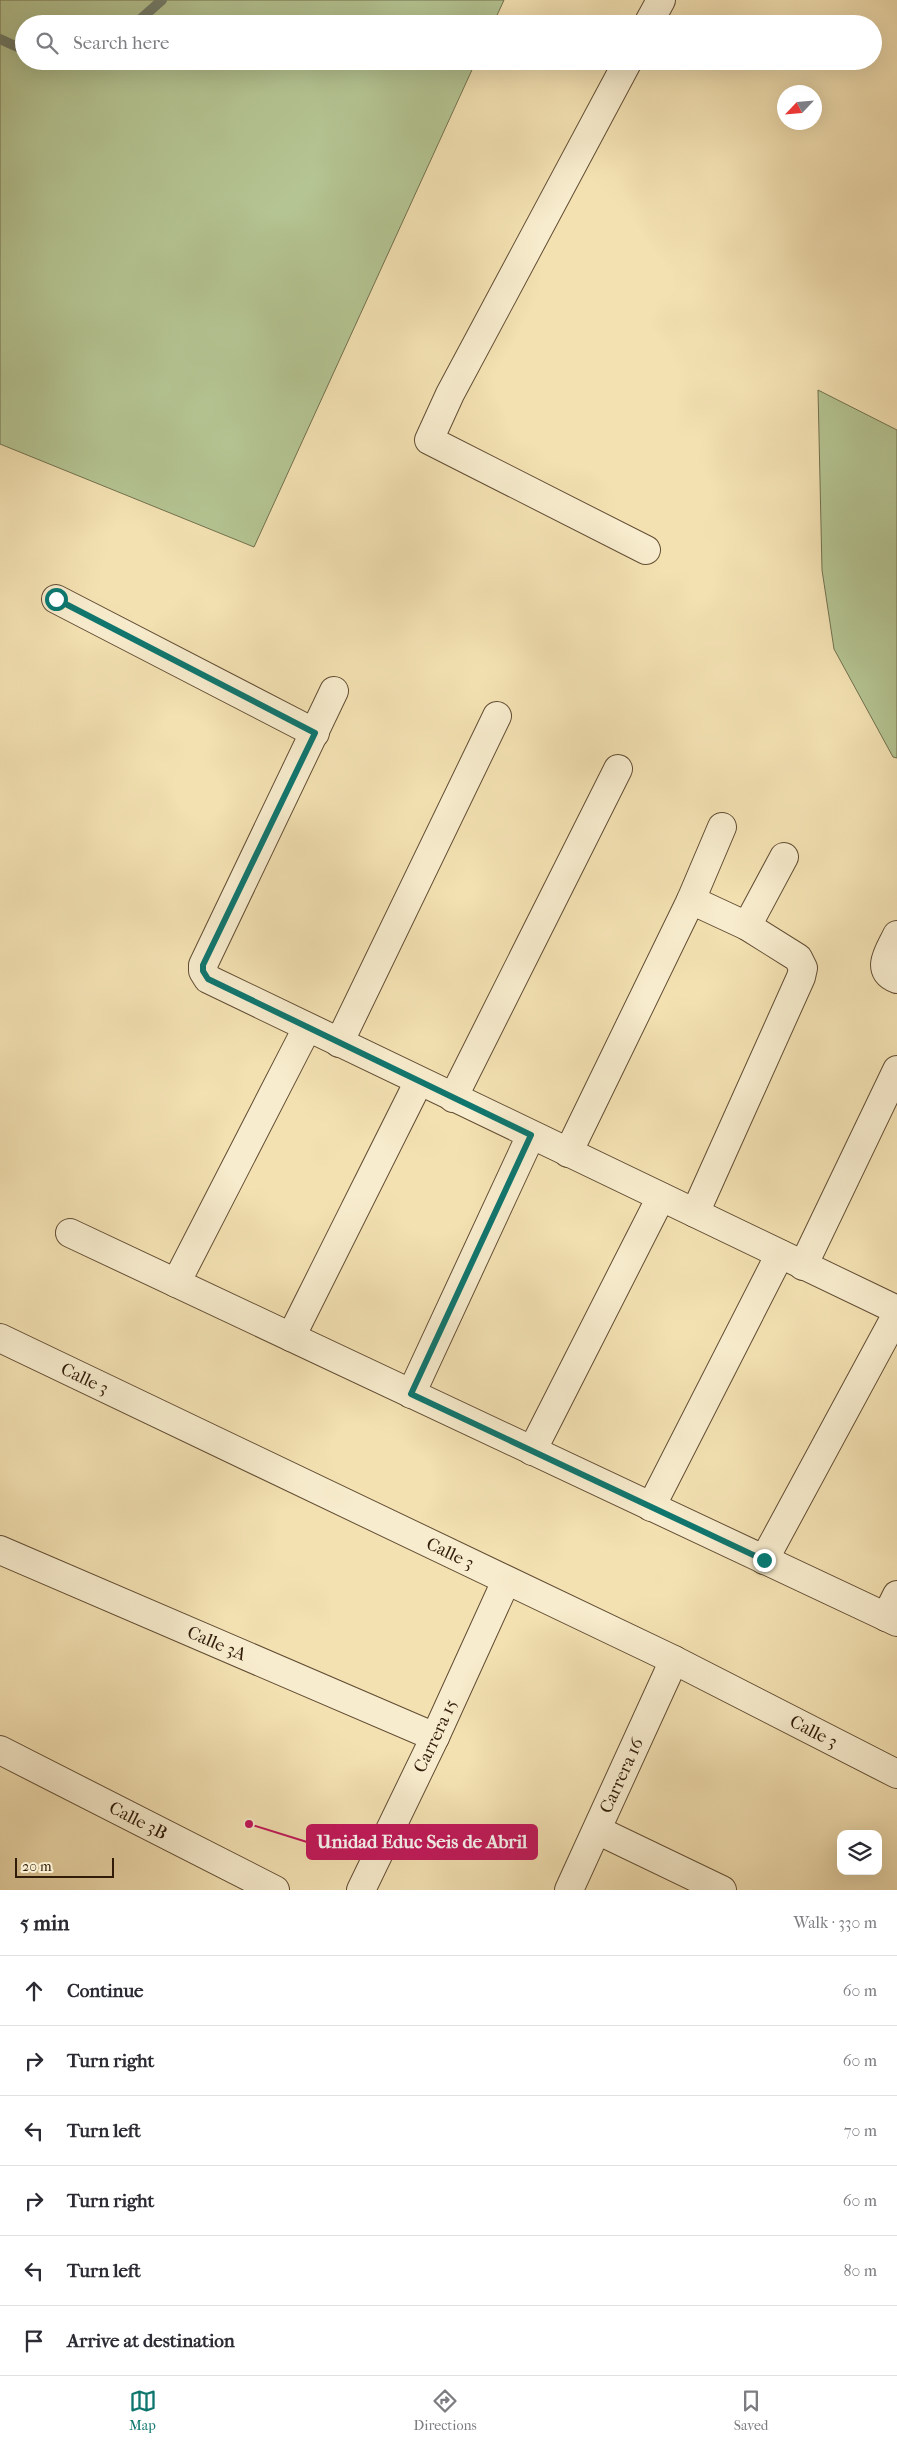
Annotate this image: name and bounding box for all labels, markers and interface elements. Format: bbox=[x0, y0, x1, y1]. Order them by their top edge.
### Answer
search box bbox=[15, 15, 882, 70]
icon: search bbox=[33, 29, 61, 57]
text: Search here bbox=[73, 32, 169, 54]
north arrow bbox=[777, 85, 822, 130]
route start bbox=[45, 588, 68, 611]
street label: Calle 3 bbox=[57, 1359, 112, 1399]
street label: Calle 3 bbox=[423, 1533, 477, 1574]
route end bbox=[753, 1549, 776, 1572]
street label: Calle 3A bbox=[184, 1622, 250, 1666]
street label: Carrera 15 bbox=[409, 1696, 462, 1776]
street label: Calle 3 bbox=[786, 1711, 841, 1753]
street label: Carrera 16 bbox=[596, 1734, 648, 1817]
street label: Calle 3B bbox=[105, 1797, 170, 1844]
callout: Unidad Educ Seis de Abril bbox=[307, 1825, 537, 1859]
map controls bbox=[837, 1830, 882, 1875]
button: layers bbox=[837, 1830, 882, 1875]
text: Unidad Educ Seis de Abril bbox=[316, 1831, 528, 1853]
scale bar bbox=[15, 1855, 114, 1878]
text: 20 m bbox=[22, 1858, 52, 1875]
text: 5 min bbox=[20, 1911, 69, 1935]
text: Walk · 330 m bbox=[794, 1913, 877, 1932]
icon: ahead bbox=[20, 1977, 48, 2005]
text: Continue bbox=[67, 1980, 143, 2002]
text: 60 m bbox=[843, 1981, 877, 2000]
icon: right bbox=[20, 2047, 48, 2075]
text: Turn right bbox=[67, 2050, 154, 2072]
text: 60 m bbox=[843, 2051, 877, 2070]
icon: left bbox=[20, 2117, 48, 2145]
text: Turn left bbox=[67, 2120, 141, 2142]
text: 70 m bbox=[844, 2121, 877, 2140]
icon: right bbox=[20, 2187, 48, 2215]
text: Turn right bbox=[67, 2190, 154, 2212]
text: 60 m bbox=[843, 2191, 877, 2210]
icon: left bbox=[20, 2257, 48, 2285]
text: Turn left bbox=[67, 2260, 141, 2282]
text: 80 m bbox=[843, 2261, 877, 2280]
icon: arrive bbox=[20, 2327, 48, 2355]
text: Arrive at destination bbox=[67, 2330, 235, 2352]
tab: Map bbox=[129, 2387, 157, 2434]
tab: Directions bbox=[414, 2387, 477, 2434]
tab: Saved bbox=[734, 2387, 768, 2434]

